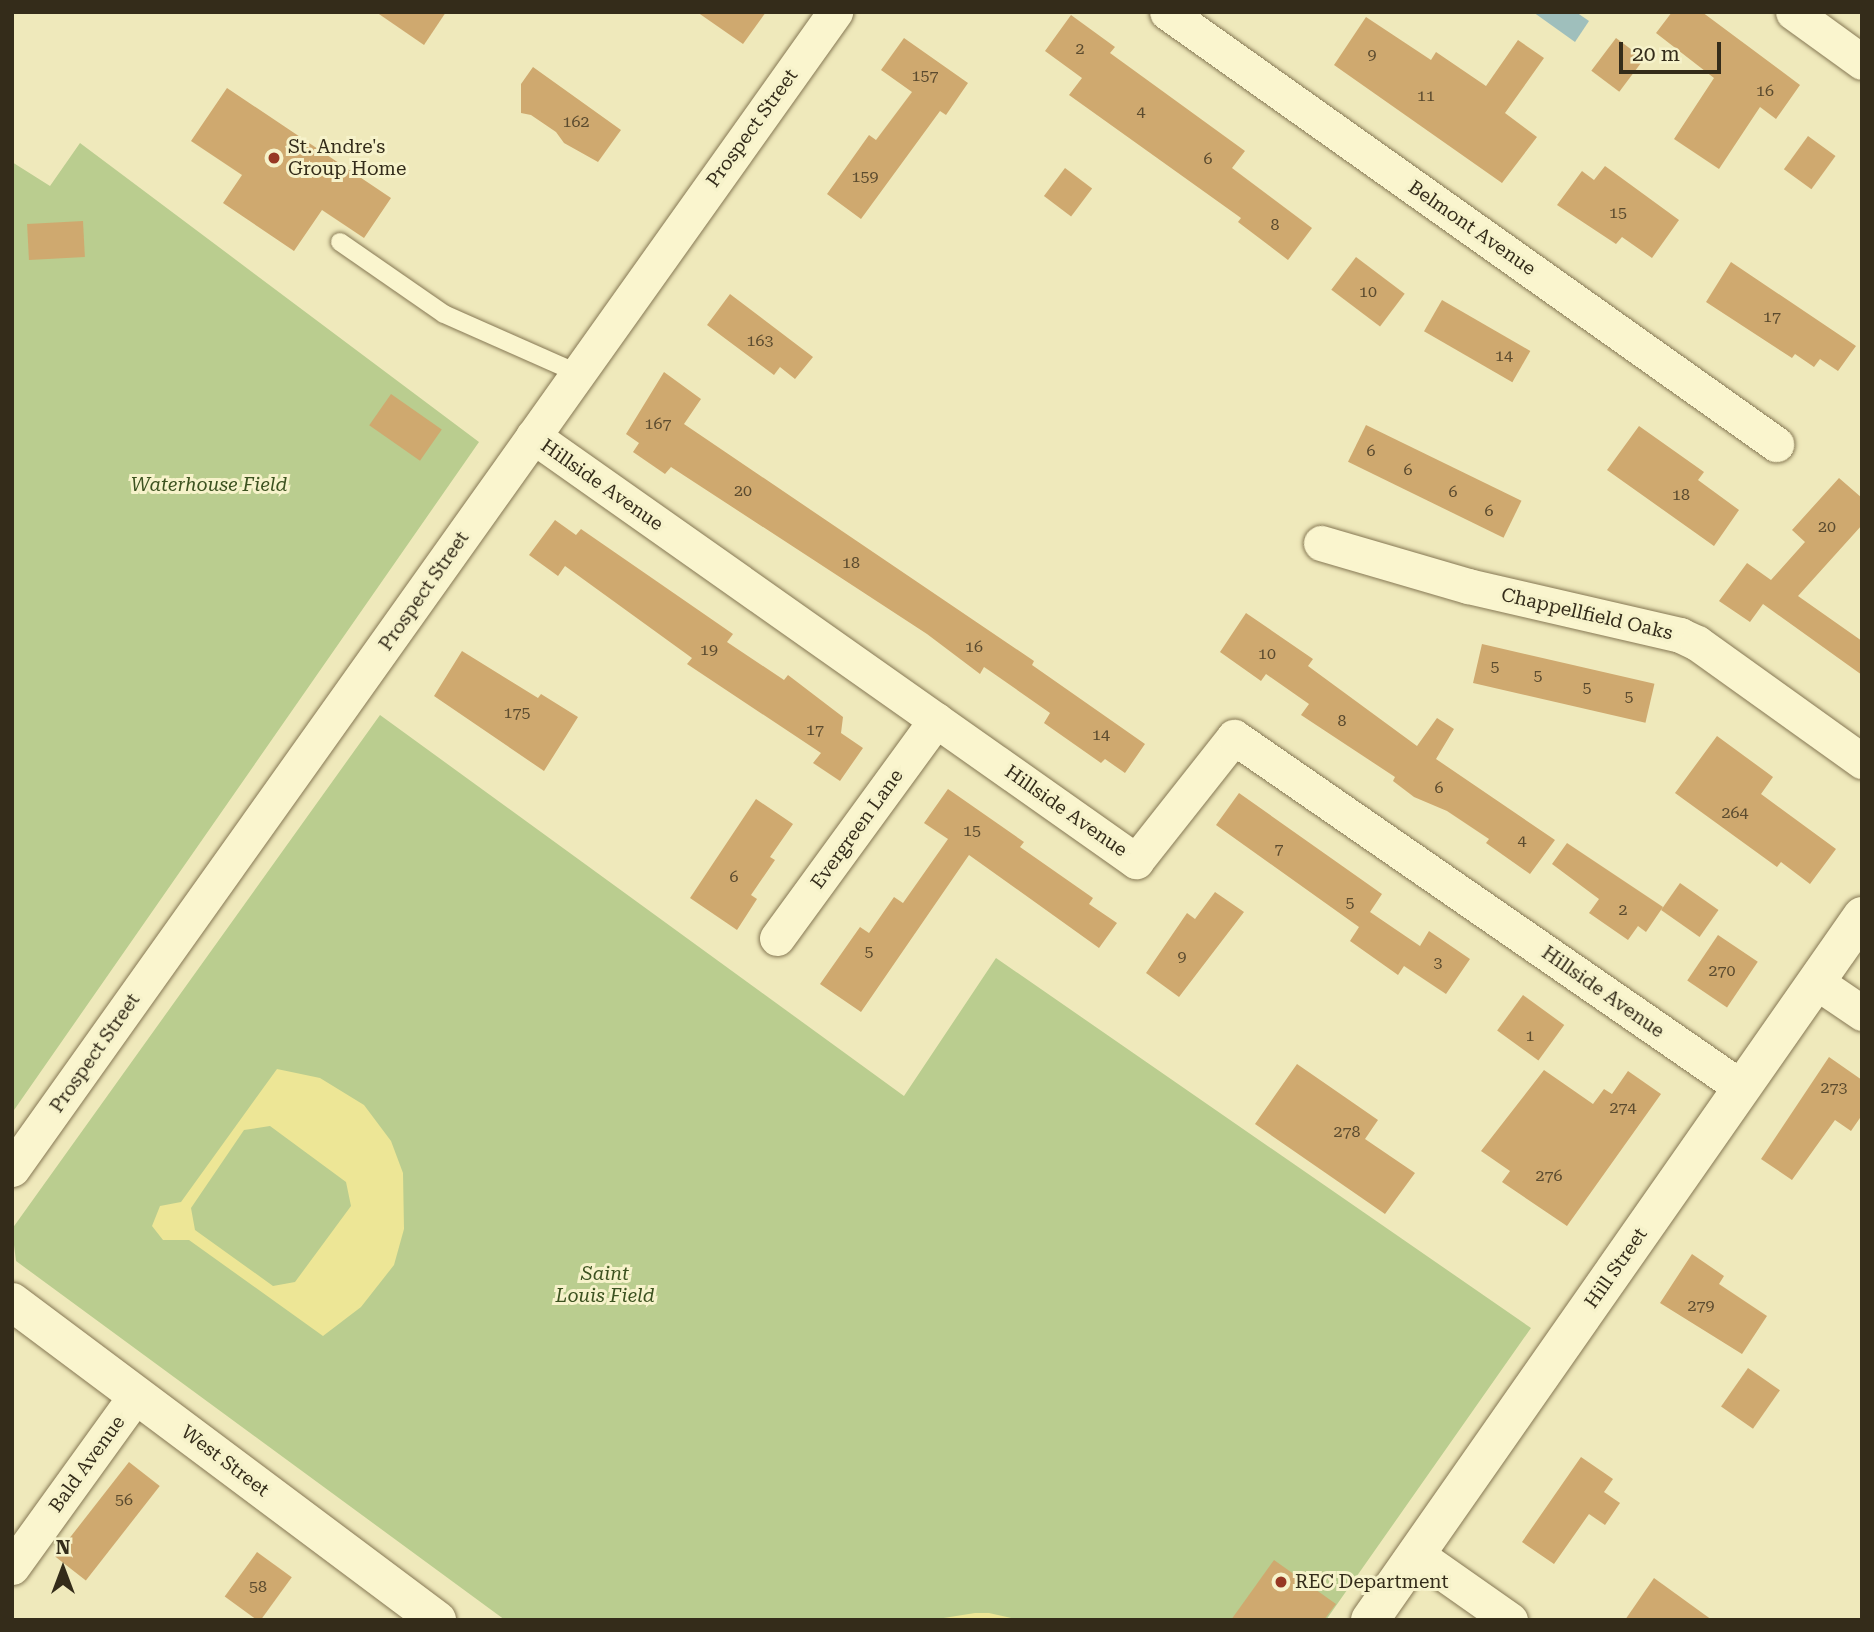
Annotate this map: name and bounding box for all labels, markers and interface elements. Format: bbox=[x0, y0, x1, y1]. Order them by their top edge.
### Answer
scale bar bbox=[1622, 28, 1724, 72]
house number: 2 bbox=[1076, 39, 1084, 59]
text: 20 m bbox=[1632, 42, 1680, 66]
house number: 9 bbox=[1368, 45, 1376, 65]
street label: Prospect Street bbox=[702, 64, 802, 192]
house number: 157 bbox=[912, 66, 938, 86]
house number: 16 bbox=[1756, 81, 1774, 101]
house number: 11 bbox=[1417, 86, 1435, 106]
house number: 4 bbox=[1137, 102, 1145, 122]
house number: 162 bbox=[563, 112, 589, 132]
place label: St. Andre's Group Home bbox=[288, 136, 406, 180]
house number: 6 bbox=[1204, 149, 1212, 169]
marker: St. Andre's Group Home bbox=[266, 150, 282, 166]
house number: 159 bbox=[852, 167, 878, 187]
street label: Belmont Avenue bbox=[1404, 176, 1540, 280]
house number: 15 bbox=[1609, 203, 1627, 223]
house number: 8 bbox=[1271, 215, 1279, 235]
house number: 10 bbox=[1359, 282, 1377, 302]
house number: 17 bbox=[1763, 307, 1781, 327]
house number: 163 bbox=[747, 331, 773, 351]
house number: 14 bbox=[1495, 346, 1513, 366]
house number: 167 bbox=[645, 414, 671, 434]
street label: Hillside Avenue bbox=[536, 434, 668, 536]
house number: 6 bbox=[1367, 441, 1375, 461]
house number: 6 bbox=[1404, 460, 1412, 480]
park label: Waterhouse Field bbox=[131, 474, 287, 496]
house number: 20 bbox=[734, 481, 752, 501]
house number: 6 bbox=[1449, 482, 1457, 502]
house number: 18 bbox=[1672, 485, 1690, 505]
house number: 6 bbox=[1485, 501, 1493, 521]
house number: 20 bbox=[1818, 517, 1836, 537]
street label: Prospect Street bbox=[374, 527, 474, 655]
house number: 18 bbox=[842, 553, 860, 573]
street label: Chappellfield Oaks bbox=[1499, 583, 1675, 645]
house number: 16 bbox=[965, 637, 983, 657]
house number: 19 bbox=[700, 640, 718, 660]
house number: 10 bbox=[1258, 644, 1276, 664]
house number: 5 bbox=[1491, 657, 1499, 677]
house number: 5 bbox=[1534, 666, 1542, 686]
house number: 5 bbox=[1583, 678, 1591, 698]
house number: 5 bbox=[1625, 687, 1633, 707]
house number: 175 bbox=[504, 703, 530, 723]
house number: 8 bbox=[1338, 711, 1346, 731]
house number: 17 bbox=[806, 720, 824, 740]
house number: 14 bbox=[1092, 725, 1110, 745]
street label: Hillside Avenue bbox=[1000, 760, 1132, 862]
street label: Evergreen Lane bbox=[806, 765, 908, 893]
house number: 6 bbox=[1435, 778, 1443, 798]
house number: 264 bbox=[1722, 803, 1748, 823]
house number: 15 bbox=[963, 821, 981, 841]
house number: 4 bbox=[1518, 831, 1526, 851]
house number: 7 bbox=[1275, 839, 1283, 859]
house number: 6 bbox=[730, 867, 738, 887]
house number: 5 bbox=[1346, 893, 1354, 913]
house number: 2 bbox=[1619, 900, 1627, 920]
street label: Hillside Avenue bbox=[1537, 941, 1669, 1043]
house number: 5 bbox=[865, 942, 873, 962]
house number: 9 bbox=[1178, 947, 1186, 967]
house number: 3 bbox=[1434, 953, 1442, 973]
house number: 270 bbox=[1709, 961, 1735, 981]
street label: Prospect Street bbox=[45, 989, 145, 1117]
house number: 1 bbox=[1526, 1026, 1534, 1046]
house number: 273 bbox=[1821, 1078, 1847, 1098]
house number: 274 bbox=[1610, 1098, 1636, 1118]
house number: 278 bbox=[1334, 1122, 1360, 1142]
house number: 276 bbox=[1536, 1166, 1562, 1186]
street label: Hill Street bbox=[1580, 1223, 1652, 1313]
park label: Saint Louis Field bbox=[555, 1263, 655, 1307]
house number: 279 bbox=[1688, 1296, 1714, 1316]
street label: Bald Avenue bbox=[44, 1411, 130, 1517]
street label: West Street bbox=[176, 1421, 274, 1501]
house number: 56 bbox=[115, 1490, 133, 1510]
north arrow bbox=[28, 1534, 98, 1604]
text: N bbox=[56, 1536, 70, 1559]
place label: REC Department bbox=[1295, 1571, 1449, 1593]
marker: REC Department bbox=[1273, 1574, 1289, 1590]
house number: 58 bbox=[249, 1577, 267, 1597]

